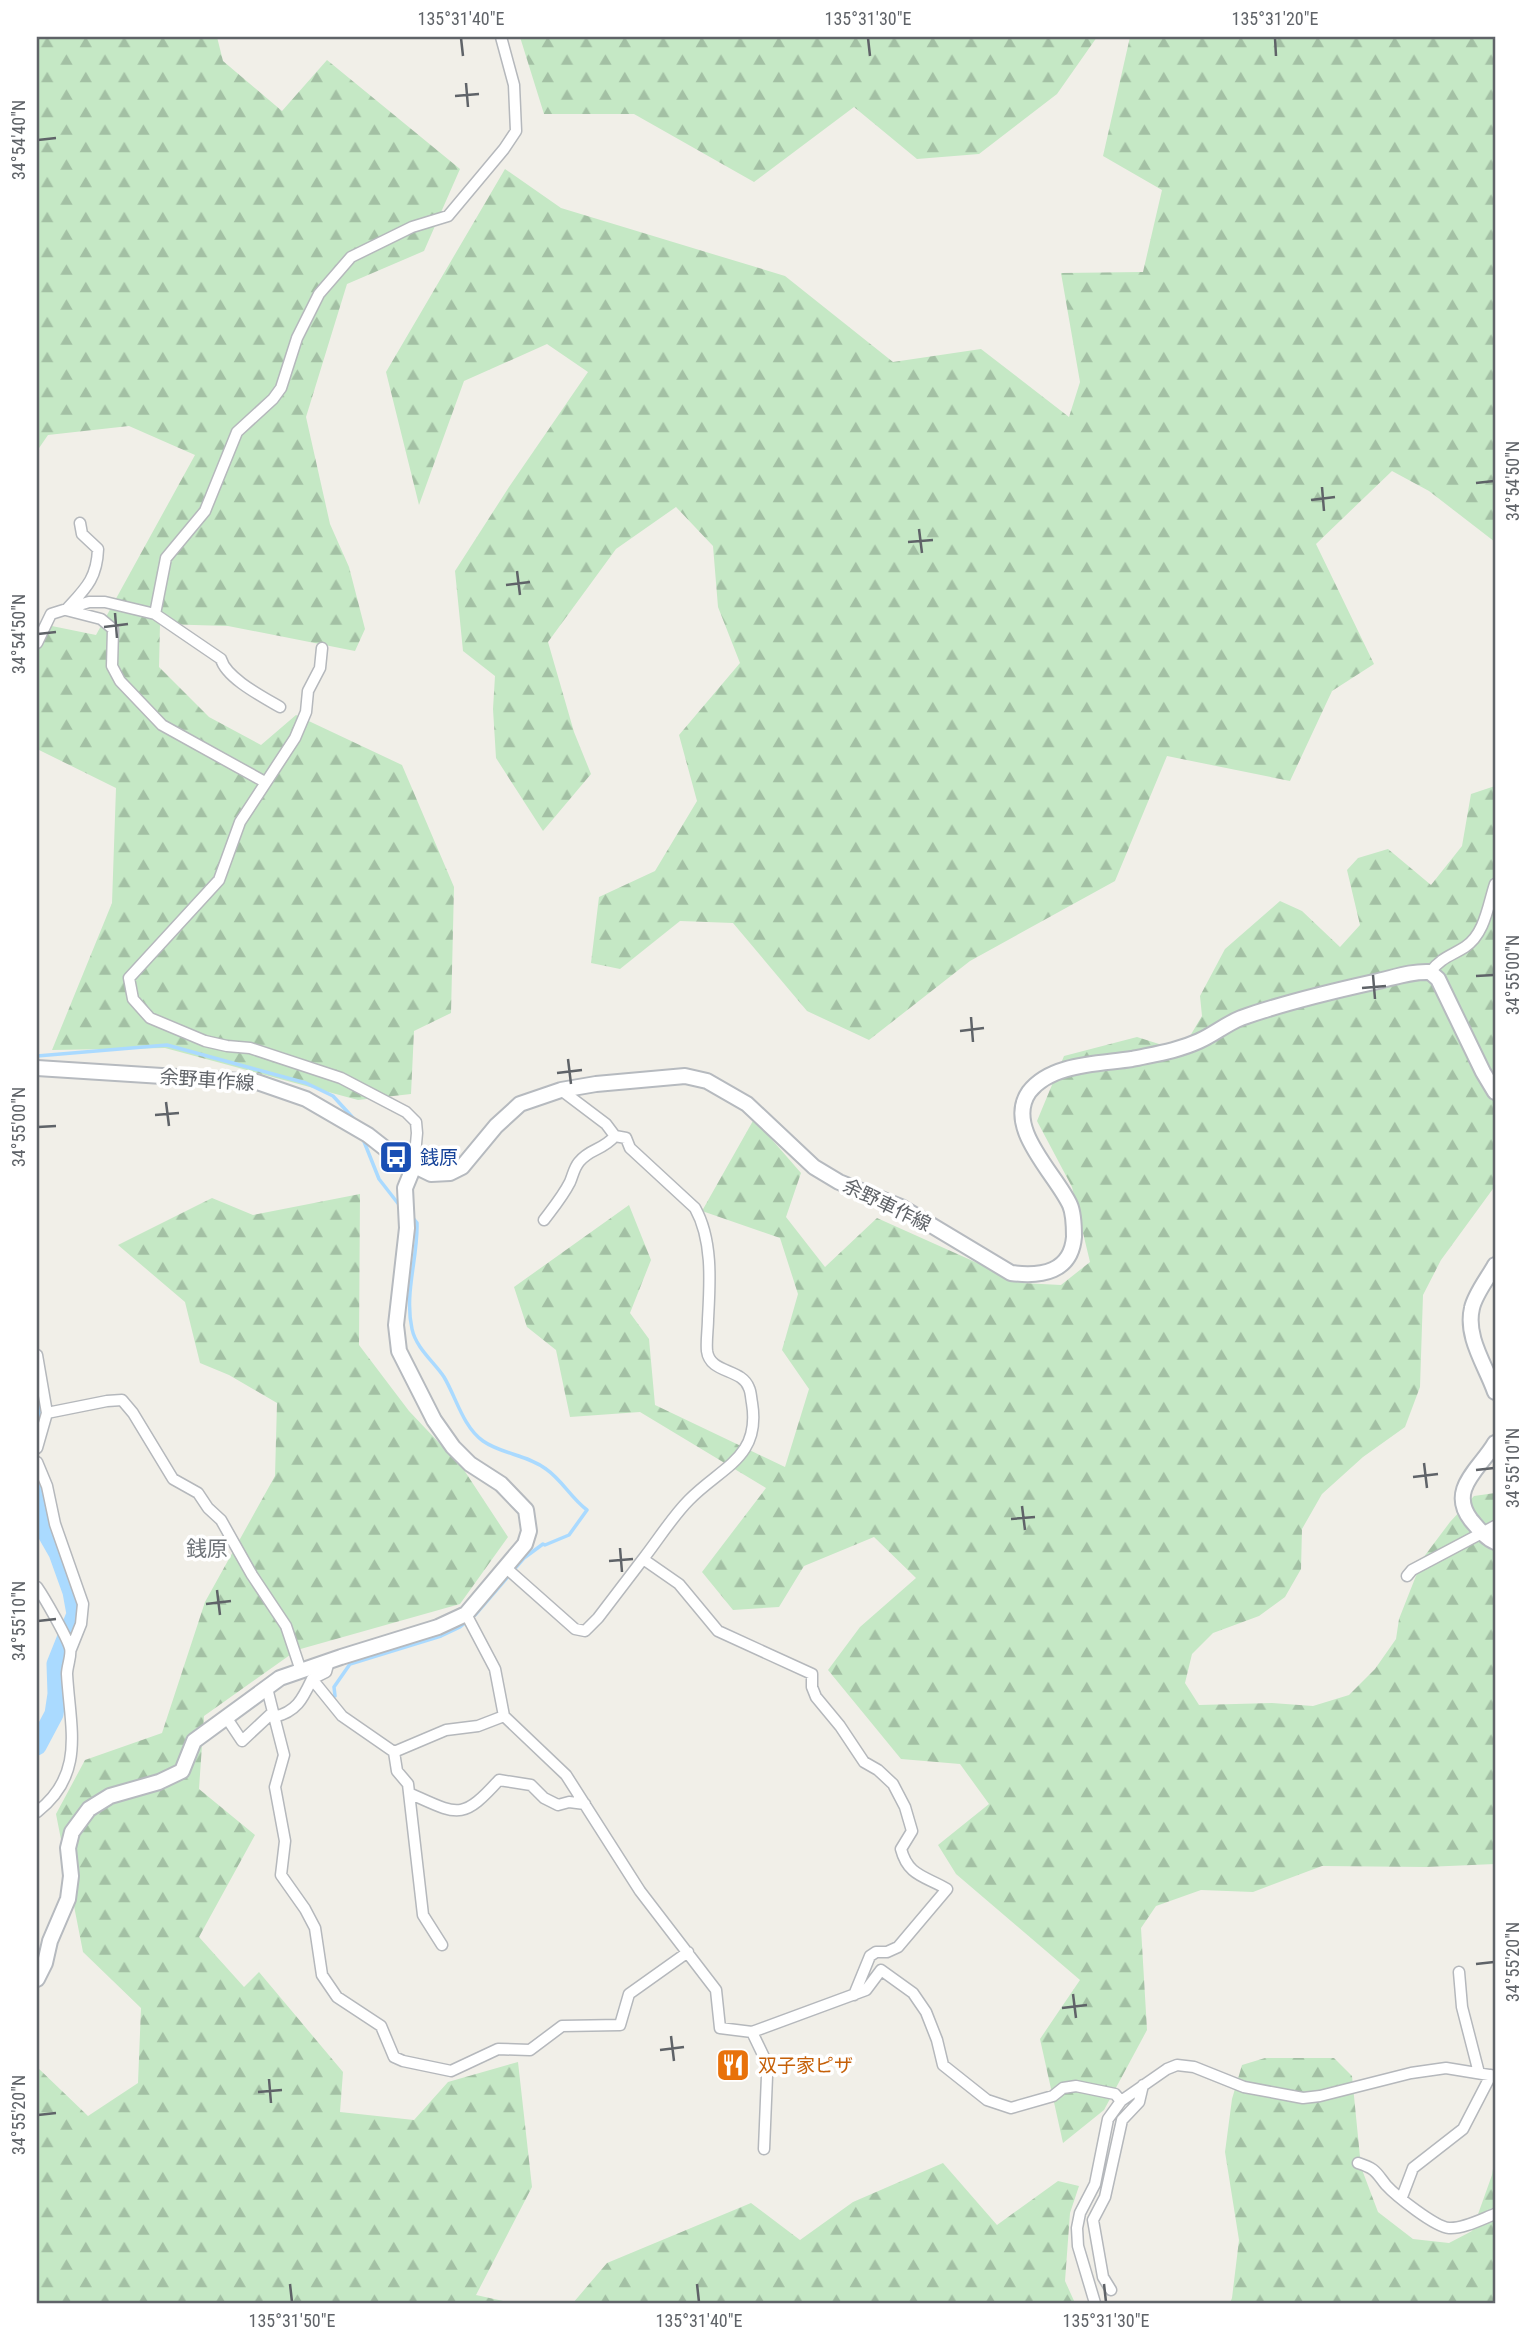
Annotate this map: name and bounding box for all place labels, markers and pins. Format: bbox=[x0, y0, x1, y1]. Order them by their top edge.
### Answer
bus stop icon: 銭原 bbox=[377, 1138, 415, 1176]
place label: 銭原 bbox=[420, 1146, 458, 1169]
restaurant icon: 双子家ピザ bbox=[714, 2046, 752, 2084]
place label: 双子家ピザ bbox=[758, 2054, 853, 2077]

